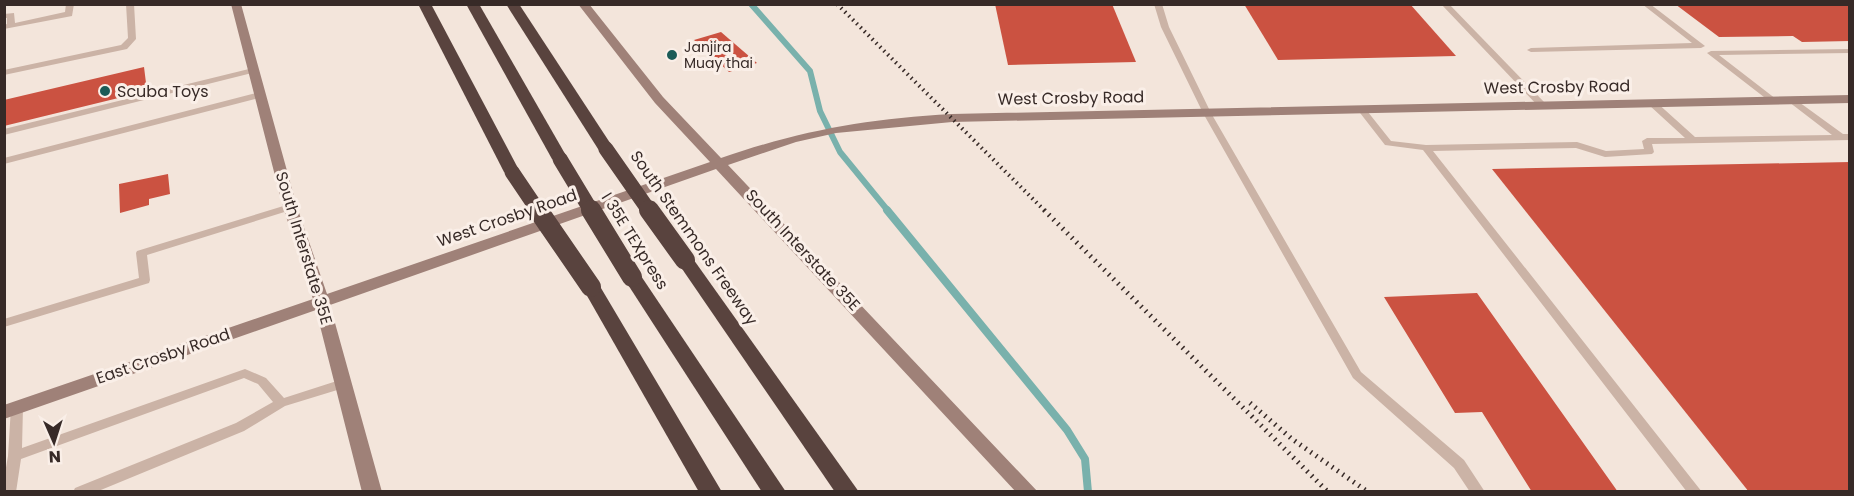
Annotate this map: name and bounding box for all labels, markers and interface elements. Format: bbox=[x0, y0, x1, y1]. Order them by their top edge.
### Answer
place label: Janjira Muay thai bbox=[684, 37, 753, 73]
marker: Janjira Muay thai bbox=[665, 48, 679, 62]
street label: West Crosby Road bbox=[1484, 74, 1630, 100]
place label: Scuba Toys bbox=[117, 80, 209, 103]
marker: Scuba Toys bbox=[98, 84, 112, 98]
street label: West Crosby Road bbox=[998, 85, 1144, 111]
street label: South Stemmons Freeway bbox=[625, 146, 763, 330]
street label: South Interstate 35E bbox=[270, 169, 338, 327]
street label: West Crosby Road bbox=[434, 183, 580, 253]
street label: South Interstate 35E bbox=[740, 184, 866, 316]
street label: I 35E TEXpress bbox=[596, 188, 674, 294]
street label: East Crosby Road bbox=[93, 322, 233, 390]
north arrow bbox=[24, 412, 84, 472]
text: N bbox=[48, 445, 61, 468]

